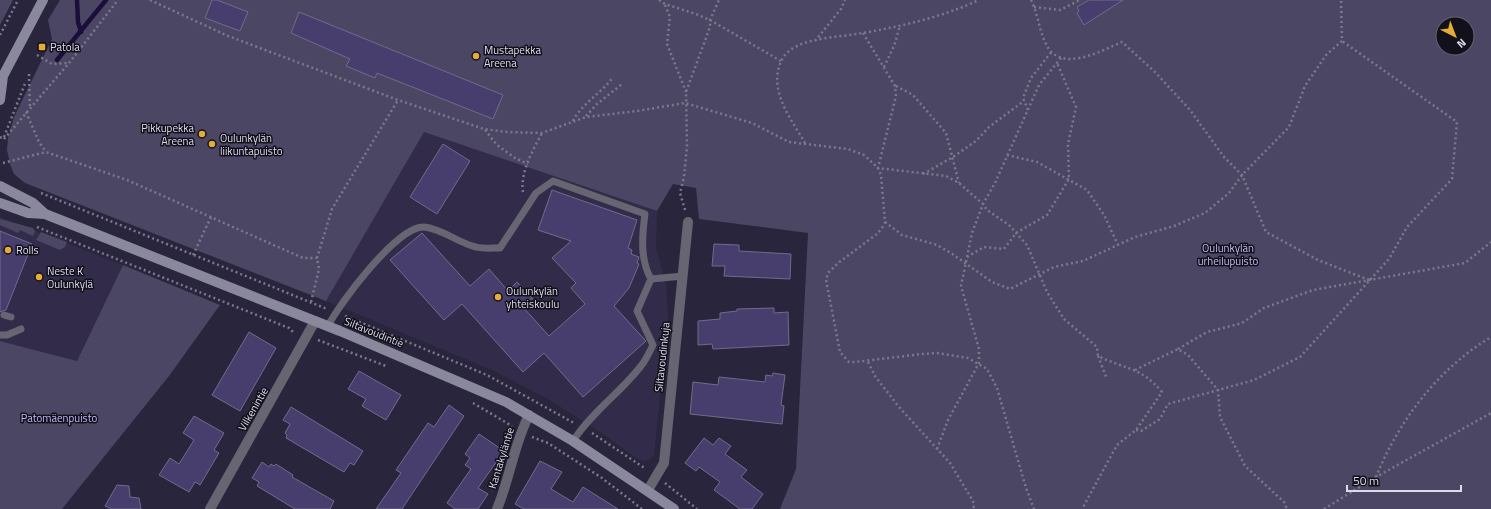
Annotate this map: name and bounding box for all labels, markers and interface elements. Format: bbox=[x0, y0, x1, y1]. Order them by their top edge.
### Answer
north arrow bbox=[1435, 16, 1475, 56]
text: N bbox=[1454, 35, 1470, 52]
place label: Patola bbox=[50, 39, 80, 55]
marker: Patola bbox=[37, 42, 47, 52]
place label: Mustapekka Areena bbox=[484, 42, 541, 71]
marker: Mustapekka Areena bbox=[471, 51, 481, 61]
place label: Pikkupekka Areena bbox=[141, 120, 194, 149]
marker: Pikkupekka Areena bbox=[197, 129, 207, 139]
place label: Oulunkylän liikuntapuisto bbox=[220, 130, 283, 159]
marker: Oulunkylän liikuntapuisto bbox=[207, 139, 217, 149]
park label: Oulunkylän urheilupuisto bbox=[1198, 240, 1259, 269]
place label: Rolls bbox=[16, 242, 39, 258]
marker: Rolls bbox=[3, 245, 13, 255]
place label: Neste K Oulunkylä bbox=[47, 263, 94, 292]
marker: Neste K Oulunkylä bbox=[34, 272, 44, 282]
place label: Oulunkylän yhteiskoulu bbox=[506, 283, 559, 312]
marker: Oulunkylän yhteiskoulu bbox=[493, 292, 503, 302]
street label: Siltavoudintie bbox=[342, 313, 407, 351]
street label: Siltavoudinkuja bbox=[650, 321, 674, 393]
street label: Vilkenintie bbox=[234, 384, 272, 434]
park label: Patomäenpuisto bbox=[21, 410, 98, 426]
street label: Kantakyläntie bbox=[484, 425, 518, 491]
scale bar bbox=[1347, 467, 1461, 493]
text: 50 m bbox=[1353, 471, 1379, 490]

